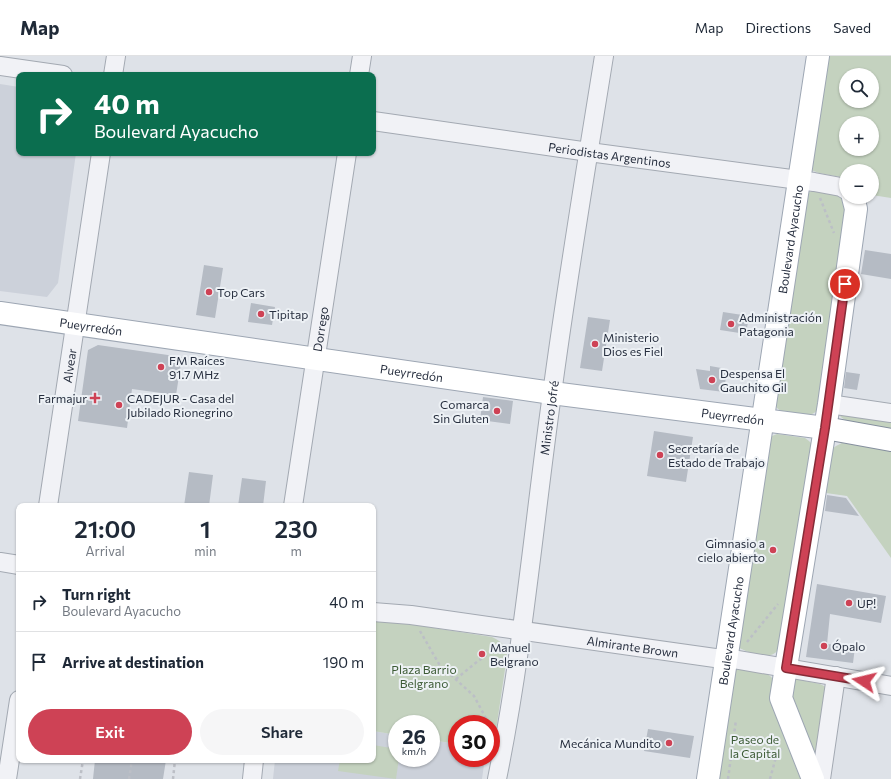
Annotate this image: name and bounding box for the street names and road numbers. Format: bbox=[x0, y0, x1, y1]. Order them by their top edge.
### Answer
street label: Periodistas Argentinos bbox=[548, 139, 672, 170]
street label: Boulevard Ayacucho bbox=[775, 184, 805, 295]
street label: Dorrego bbox=[310, 306, 330, 353]
street label: Pueyrredón bbox=[59, 315, 123, 338]
street label: Alvear bbox=[60, 347, 79, 384]
street label: Pueyrredón bbox=[379, 361, 444, 384]
street label: Ministro Jofré bbox=[537, 380, 561, 456]
street label: Pueyrredón bbox=[700, 405, 765, 427]
street label: Boulevard Ayacucho bbox=[715, 575, 746, 686]
street label: Almirante Brown bbox=[586, 633, 679, 660]

